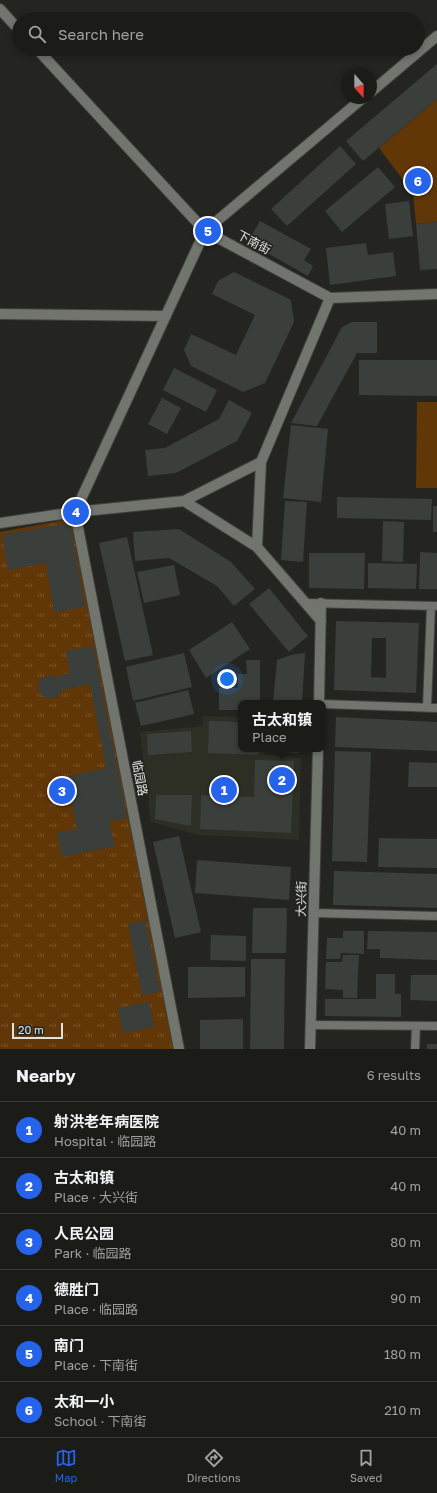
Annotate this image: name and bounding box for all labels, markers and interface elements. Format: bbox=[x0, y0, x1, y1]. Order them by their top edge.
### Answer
search box bbox=[12, 12, 425, 56]
icon: search bbox=[26, 23, 48, 45]
text: Search here bbox=[58, 25, 144, 43]
north arrow bbox=[341, 68, 377, 104]
pin: 6 bbox=[405, 166, 431, 196]
pin: 5 bbox=[195, 216, 221, 246]
street label: 下南街 bbox=[235, 227, 273, 257]
pin: 4 bbox=[63, 497, 89, 527]
your location bbox=[217, 669, 237, 689]
popup bbox=[238, 700, 326, 752]
text: 古太和镇 bbox=[252, 710, 312, 728]
text: Place bbox=[252, 729, 287, 745]
street label: 临园路 bbox=[129, 759, 151, 797]
pin: 2 bbox=[269, 765, 295, 795]
pin: 1 bbox=[211, 775, 237, 805]
pin: 3 bbox=[49, 776, 75, 806]
street label: 大兴街 bbox=[293, 881, 309, 917]
scale bar bbox=[12, 1021, 63, 1040]
text: 20 m bbox=[18, 1023, 44, 1036]
text: Nearby bbox=[16, 1065, 76, 1086]
text: 6 results bbox=[367, 1067, 421, 1083]
text: 射洪老年病医院 bbox=[54, 1112, 159, 1130]
text: 1 bbox=[26, 1122, 32, 1138]
text: 40 m bbox=[390, 1122, 421, 1138]
text: Hospital · 临园路 bbox=[54, 1133, 156, 1149]
text: 古太和镇 bbox=[54, 1168, 114, 1186]
text: 2 bbox=[25, 1178, 33, 1194]
text: 40 m bbox=[390, 1178, 421, 1194]
text: Place · 大兴街 bbox=[54, 1189, 138, 1205]
text: 人民公园 bbox=[54, 1224, 114, 1242]
text: 3 bbox=[25, 1234, 33, 1250]
text: 80 m bbox=[390, 1234, 421, 1250]
text: Park · 临园路 bbox=[54, 1245, 132, 1261]
text: 德胜门 bbox=[54, 1280, 99, 1298]
text: 4 bbox=[25, 1290, 33, 1306]
text: 90 m bbox=[390, 1290, 421, 1306]
text: Place · 临园路 bbox=[54, 1301, 138, 1317]
text: 南门 bbox=[54, 1336, 84, 1354]
text: 5 bbox=[25, 1346, 33, 1362]
text: 180 m bbox=[384, 1346, 421, 1362]
text: Place · 下南街 bbox=[54, 1357, 138, 1373]
text: 太和一小 bbox=[54, 1392, 114, 1410]
text: 6 bbox=[25, 1402, 33, 1418]
text: 210 m bbox=[384, 1402, 421, 1418]
text: School · 下南街 bbox=[54, 1413, 147, 1429]
tab: Map bbox=[55, 1447, 77, 1484]
tab: Directions bbox=[187, 1447, 241, 1484]
tab: Saved bbox=[350, 1447, 382, 1484]

